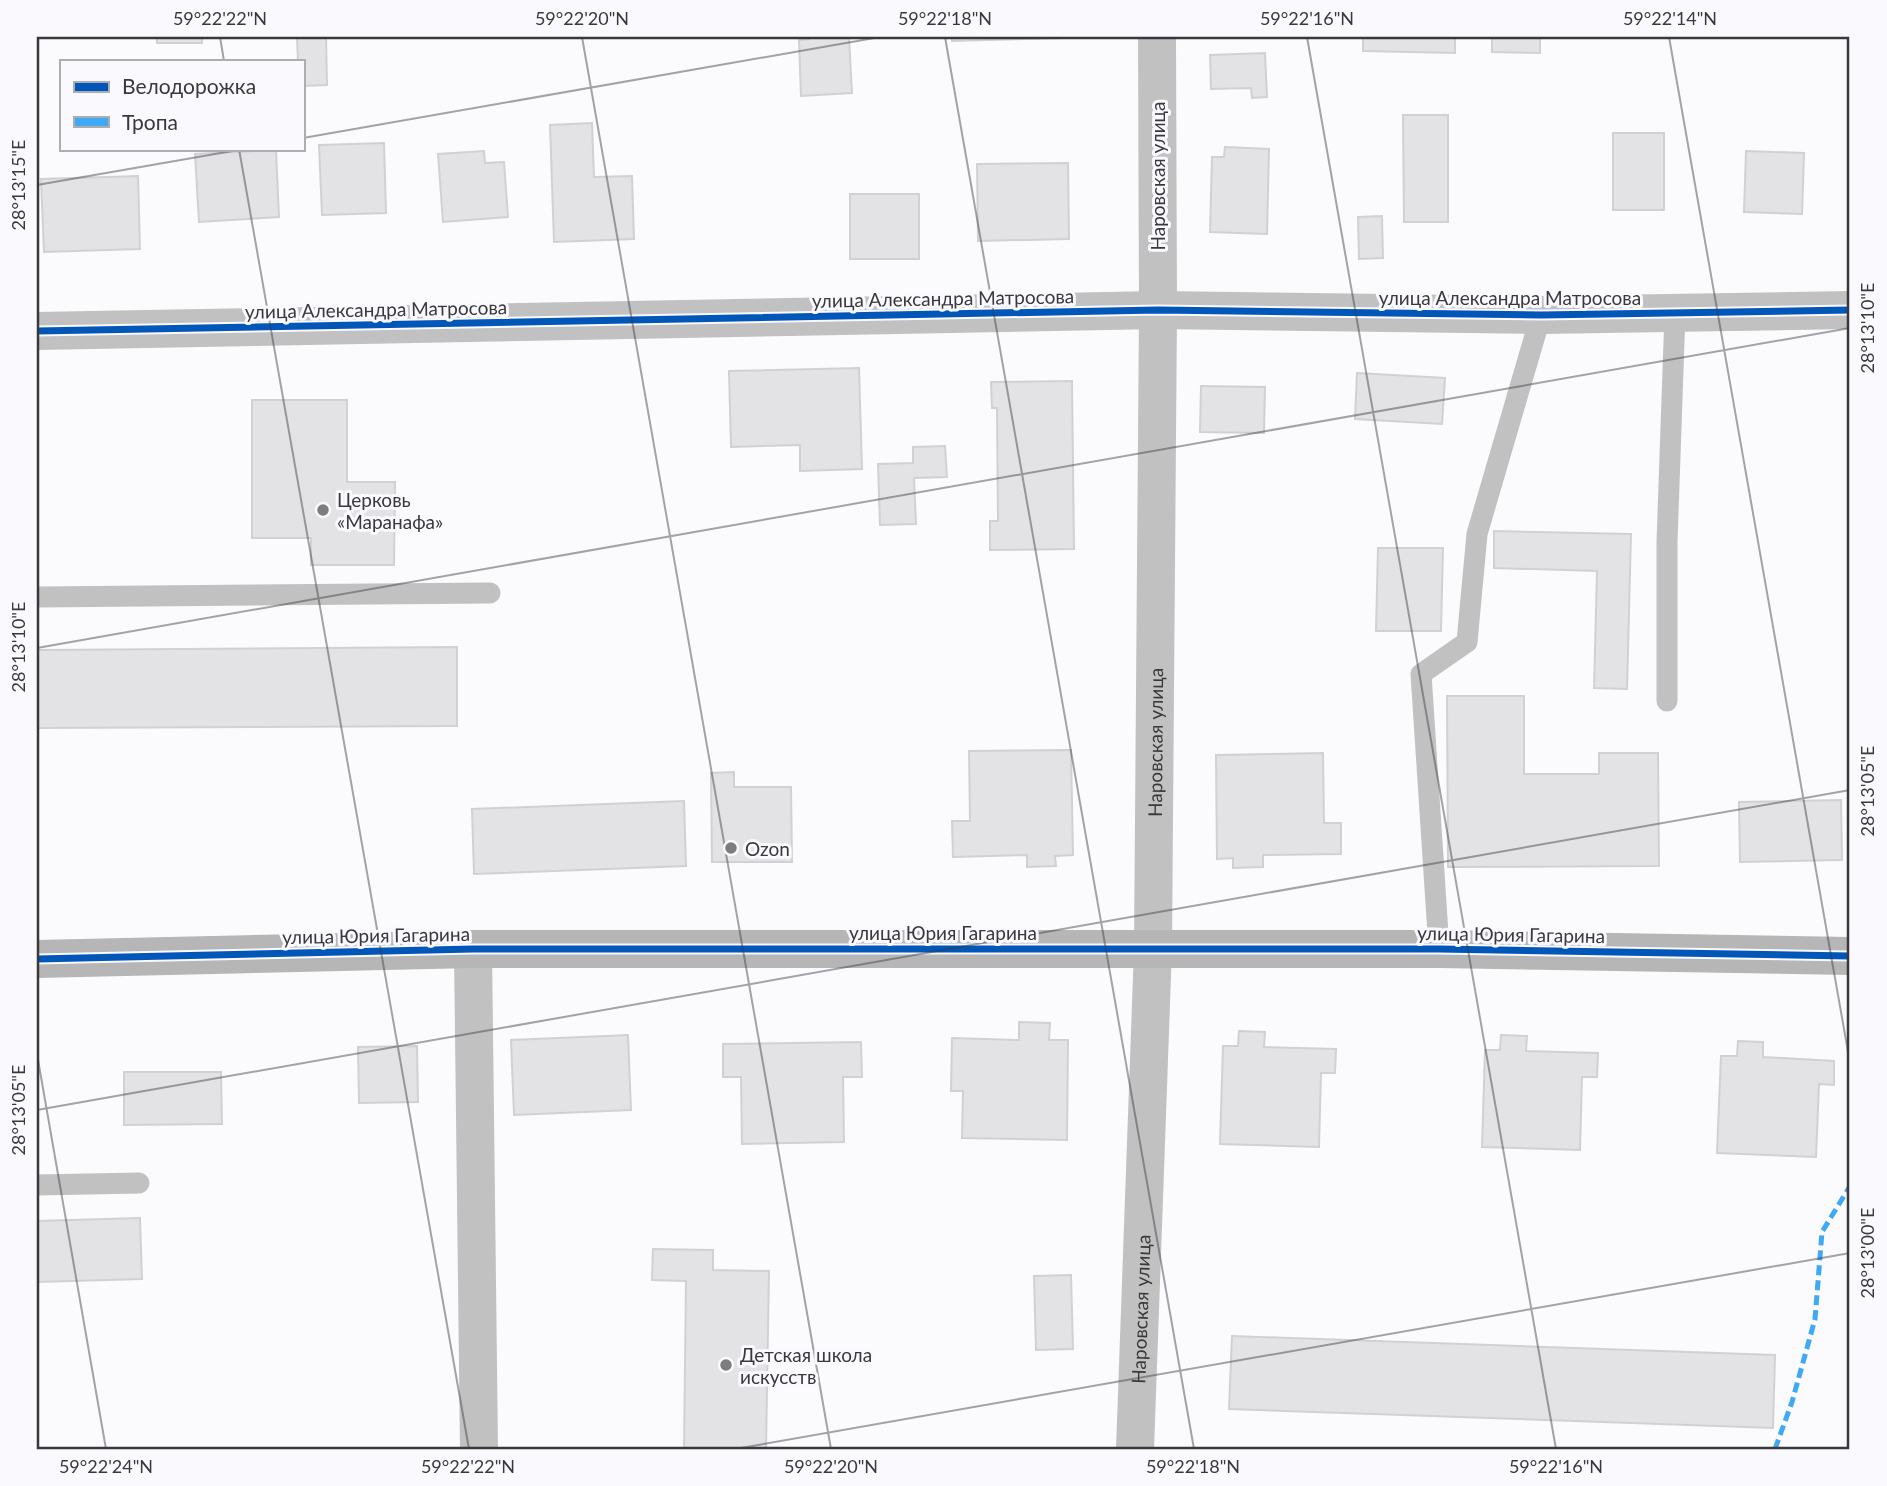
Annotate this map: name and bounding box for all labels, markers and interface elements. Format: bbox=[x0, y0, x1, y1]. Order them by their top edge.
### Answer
text: 59°22'22"N bbox=[173, 7, 267, 29]
text: 59°22'20"N bbox=[535, 7, 629, 29]
text: 59°22'18"N bbox=[898, 7, 992, 29]
text: 59°22'16"N bbox=[1260, 7, 1354, 29]
text: 59°22'14"N bbox=[1623, 7, 1717, 29]
legend bbox=[60, 60, 304, 150]
text: Велодорожка bbox=[122, 73, 256, 98]
street label: Наровская улица bbox=[1146, 102, 1169, 251]
text: Тропа bbox=[122, 109, 178, 134]
text: 28°13'15"E bbox=[7, 140, 29, 230]
text: 28°13'10"E bbox=[1856, 283, 1878, 373]
street label: улица Александра Матросова bbox=[812, 284, 1074, 312]
street label: улица Александра Матросова bbox=[1379, 286, 1641, 309]
street label: улица Александра Матросова bbox=[245, 295, 507, 323]
place label: Церковь «Маранафа» bbox=[337, 488, 443, 533]
marker: Церковь «Маранафа» bbox=[315, 502, 331, 518]
text: 28°13'10"E bbox=[7, 602, 29, 692]
street label: Наровская улица bbox=[1143, 668, 1167, 817]
text: 28°13'05"E bbox=[1856, 746, 1878, 836]
place label: Ozon bbox=[745, 837, 790, 860]
marker: Ozon bbox=[723, 840, 739, 856]
street label: улица Юрия Гагарина bbox=[849, 921, 1037, 944]
street label: улица Юрия Гагарина bbox=[1417, 921, 1605, 947]
street label: улица Юрия Гагарина bbox=[282, 922, 470, 948]
text: 28°13'05"E bbox=[7, 1065, 29, 1155]
text: 28°13'00"E bbox=[1856, 1208, 1878, 1298]
street label: Наровская улица bbox=[1126, 1234, 1154, 1384]
place label: Детская школа искусств bbox=[740, 1343, 872, 1388]
marker: Детская школа искусств bbox=[718, 1357, 734, 1373]
text: 59°22'24"N bbox=[59, 1455, 153, 1477]
text: 59°22'22"N bbox=[421, 1455, 515, 1477]
text: 59°22'20"N bbox=[784, 1455, 878, 1477]
text: 59°22'18"N bbox=[1146, 1455, 1240, 1477]
text: 59°22'16"N bbox=[1509, 1455, 1603, 1477]

